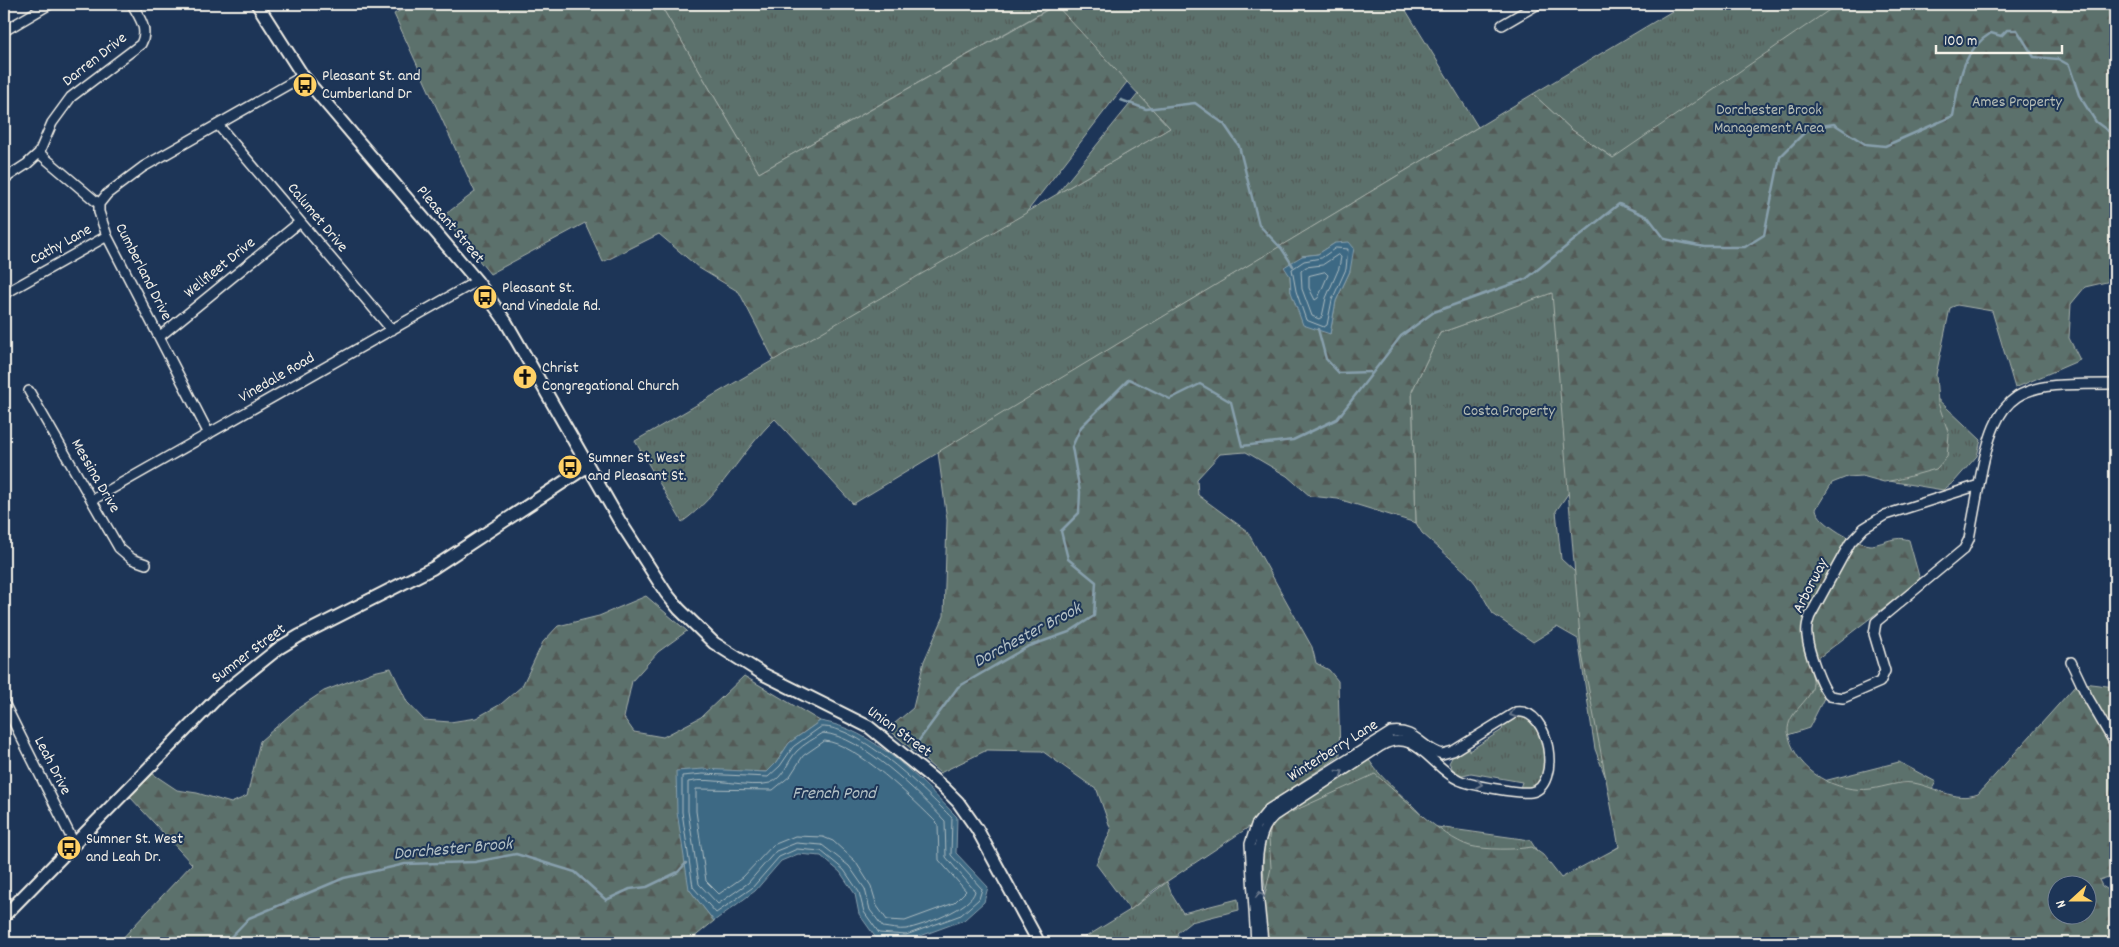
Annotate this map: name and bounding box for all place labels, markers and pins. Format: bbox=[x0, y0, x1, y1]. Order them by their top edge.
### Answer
place label: Pleasant St. and Cumberland Dr bbox=[322, 65, 421, 106]
bus stop icon: Pleasant St. and Cumberland Dr bbox=[292, 72, 318, 98]
place label: Pleasant St. and Vinedale Rd. bbox=[502, 277, 601, 318]
bus stop icon: Pleasant St. and Vinedale Rd. bbox=[472, 284, 498, 310]
place label: Christ Congregational Church bbox=[542, 357, 679, 398]
church icon: Christ Congregational Church bbox=[512, 364, 538, 390]
place label: Sumner St. West and Pleasant St. bbox=[588, 447, 687, 488]
bus stop icon: Sumner St. West and Pleasant St. bbox=[557, 454, 583, 480]
place label: Sumner St. West and Leah Dr. bbox=[86, 828, 183, 869]
bus stop icon: Sumner St. West and Leah Dr. bbox=[56, 835, 82, 861]

